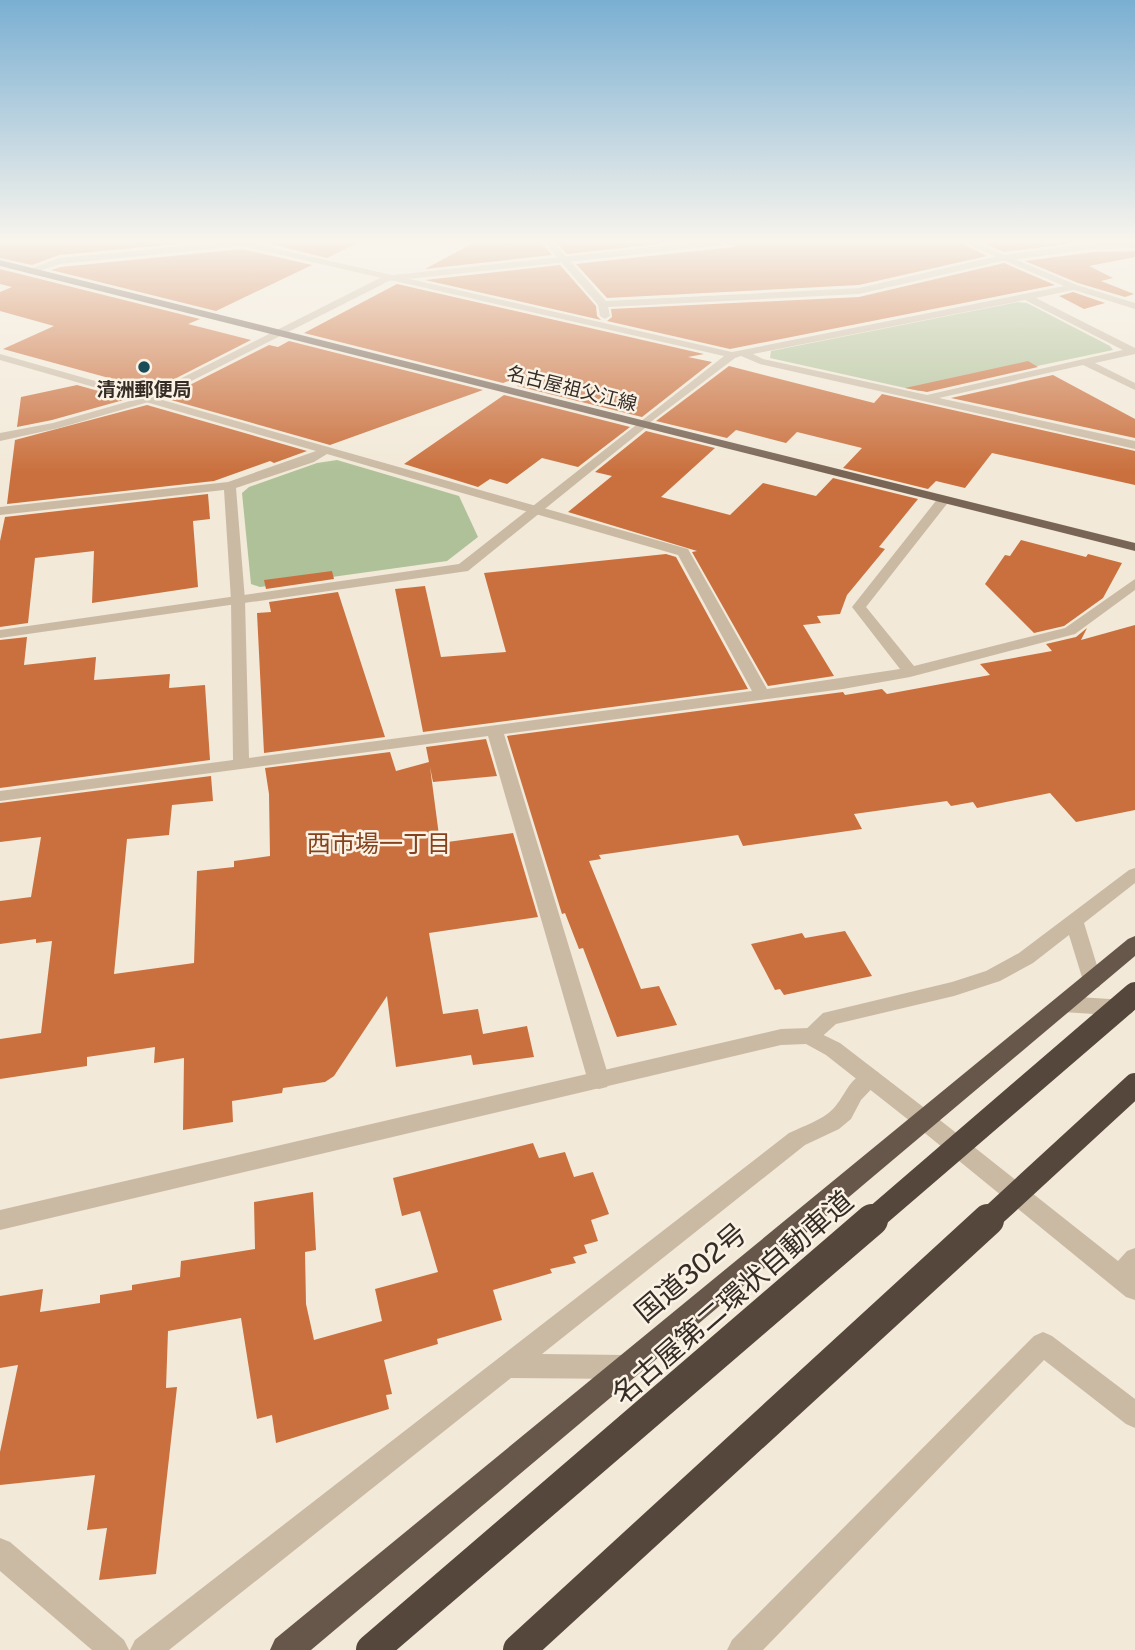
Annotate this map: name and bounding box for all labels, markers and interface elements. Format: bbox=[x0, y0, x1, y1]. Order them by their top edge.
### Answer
marker: 清洲郵便局 bbox=[136, 359, 152, 375]
street label: 名古屋祖父江線 bbox=[505, 361, 639, 415]
place label: 清洲郵便局 bbox=[96, 378, 192, 400]
district label: 西市場一丁目 bbox=[307, 829, 451, 857]
street label: 名古屋第二環状自動車道 bbox=[605, 1184, 859, 1410]
street label: 国道302号 bbox=[628, 1216, 752, 1328]

